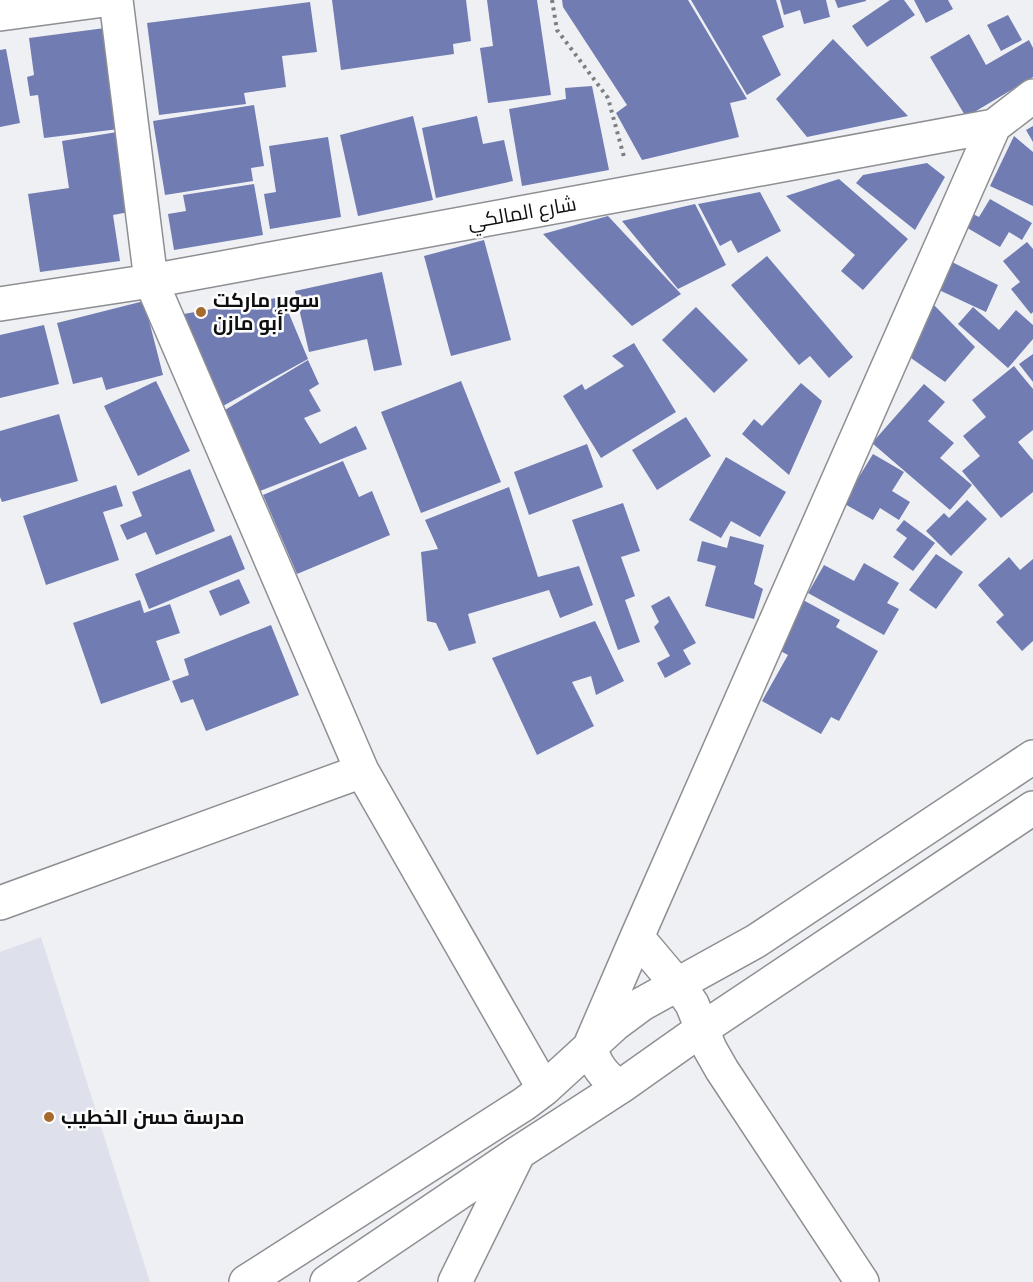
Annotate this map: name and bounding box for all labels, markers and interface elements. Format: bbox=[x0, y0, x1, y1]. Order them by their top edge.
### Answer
street label: شارع المالكي bbox=[466, 192, 579, 238]
place label: سوبر ماركت أبو مازن bbox=[213, 289, 319, 335]
marker: سوبر ماركت أبو مازن bbox=[194, 305, 208, 319]
place label: مدرسة حسن الخطيب bbox=[61, 1106, 244, 1129]
marker: مدرسة حسن الخطيب bbox=[42, 1110, 56, 1124]

